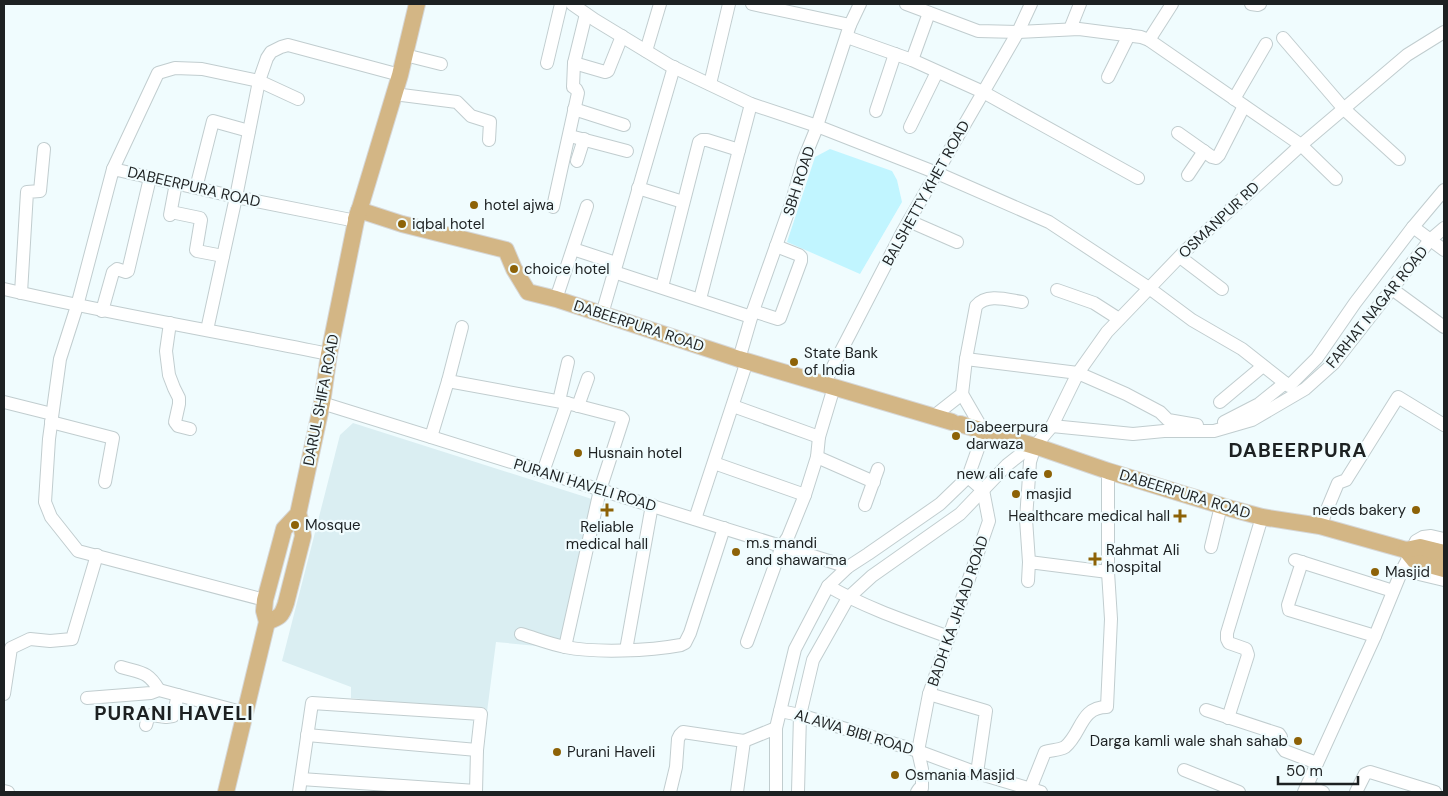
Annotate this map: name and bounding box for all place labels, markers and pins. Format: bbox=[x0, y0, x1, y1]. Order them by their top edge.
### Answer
place label: hotel ajwa bbox=[484, 195, 554, 215]
marker: hotel ajwa bbox=[468, 199, 480, 211]
place label: iqbal hotel bbox=[412, 214, 485, 234]
marker: iqbal hotel bbox=[396, 218, 408, 230]
place label: choice hotel bbox=[524, 259, 610, 279]
marker: choice hotel bbox=[508, 263, 520, 275]
place label: State Bank of India bbox=[804, 343, 879, 380]
marker: State Bank of India bbox=[788, 356, 800, 368]
place label: Dabeerpura darwaza bbox=[966, 417, 1048, 454]
marker: Dabeerpura darwaza bbox=[950, 430, 962, 442]
place label: Husnain hotel bbox=[588, 443, 682, 463]
marker: Husnain hotel bbox=[572, 447, 584, 459]
place label: new ali cafe bbox=[957, 464, 1038, 484]
marker: new ali cafe bbox=[1042, 468, 1054, 480]
place label: masjid bbox=[1026, 484, 1072, 504]
marker: masjid bbox=[1010, 488, 1022, 500]
place label: needs bakery bbox=[1312, 500, 1407, 520]
marker: Reliable medical hall bbox=[601, 504, 613, 516]
marker: needs bakery bbox=[1410, 504, 1422, 516]
place label: Healthcare medical hall bbox=[1008, 506, 1170, 526]
marker: Healthcare medical hall bbox=[1174, 510, 1186, 522]
place label: Mosque bbox=[305, 515, 361, 535]
place label: Reliable medical hall bbox=[566, 517, 648, 554]
marker: Mosque bbox=[289, 519, 301, 531]
place label: m.s mandi and shawarma bbox=[746, 533, 847, 570]
place label: Rahmat Ali hospital bbox=[1106, 540, 1180, 577]
marker: m.s mandi and shawarma bbox=[730, 546, 742, 558]
marker: Rahmat Ali hospital bbox=[1088, 552, 1102, 566]
place label: Masjid bbox=[1385, 562, 1430, 582]
marker: Masjid bbox=[1369, 566, 1381, 578]
place label: Darga kamli wale shah sahab bbox=[1090, 731, 1288, 751]
marker: Darga kamli wale shah sahab bbox=[1292, 735, 1304, 747]
place label: Purani Haveli bbox=[567, 742, 655, 762]
marker: Purani Haveli bbox=[551, 746, 563, 758]
place label: Osmania Masjid bbox=[905, 765, 1015, 785]
marker: Osmania Masjid bbox=[889, 769, 901, 781]

